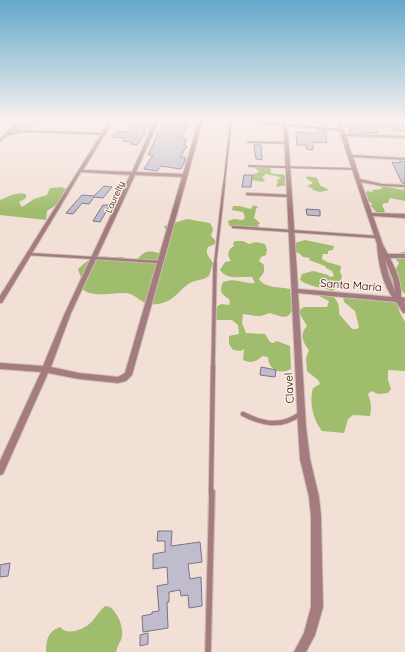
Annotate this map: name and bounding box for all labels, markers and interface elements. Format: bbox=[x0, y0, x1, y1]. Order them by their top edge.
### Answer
street label: Laurelty bbox=[103, 179, 126, 214]
street label: Santa María bbox=[320, 276, 382, 294]
street label: Clavel bbox=[281, 372, 297, 404]

